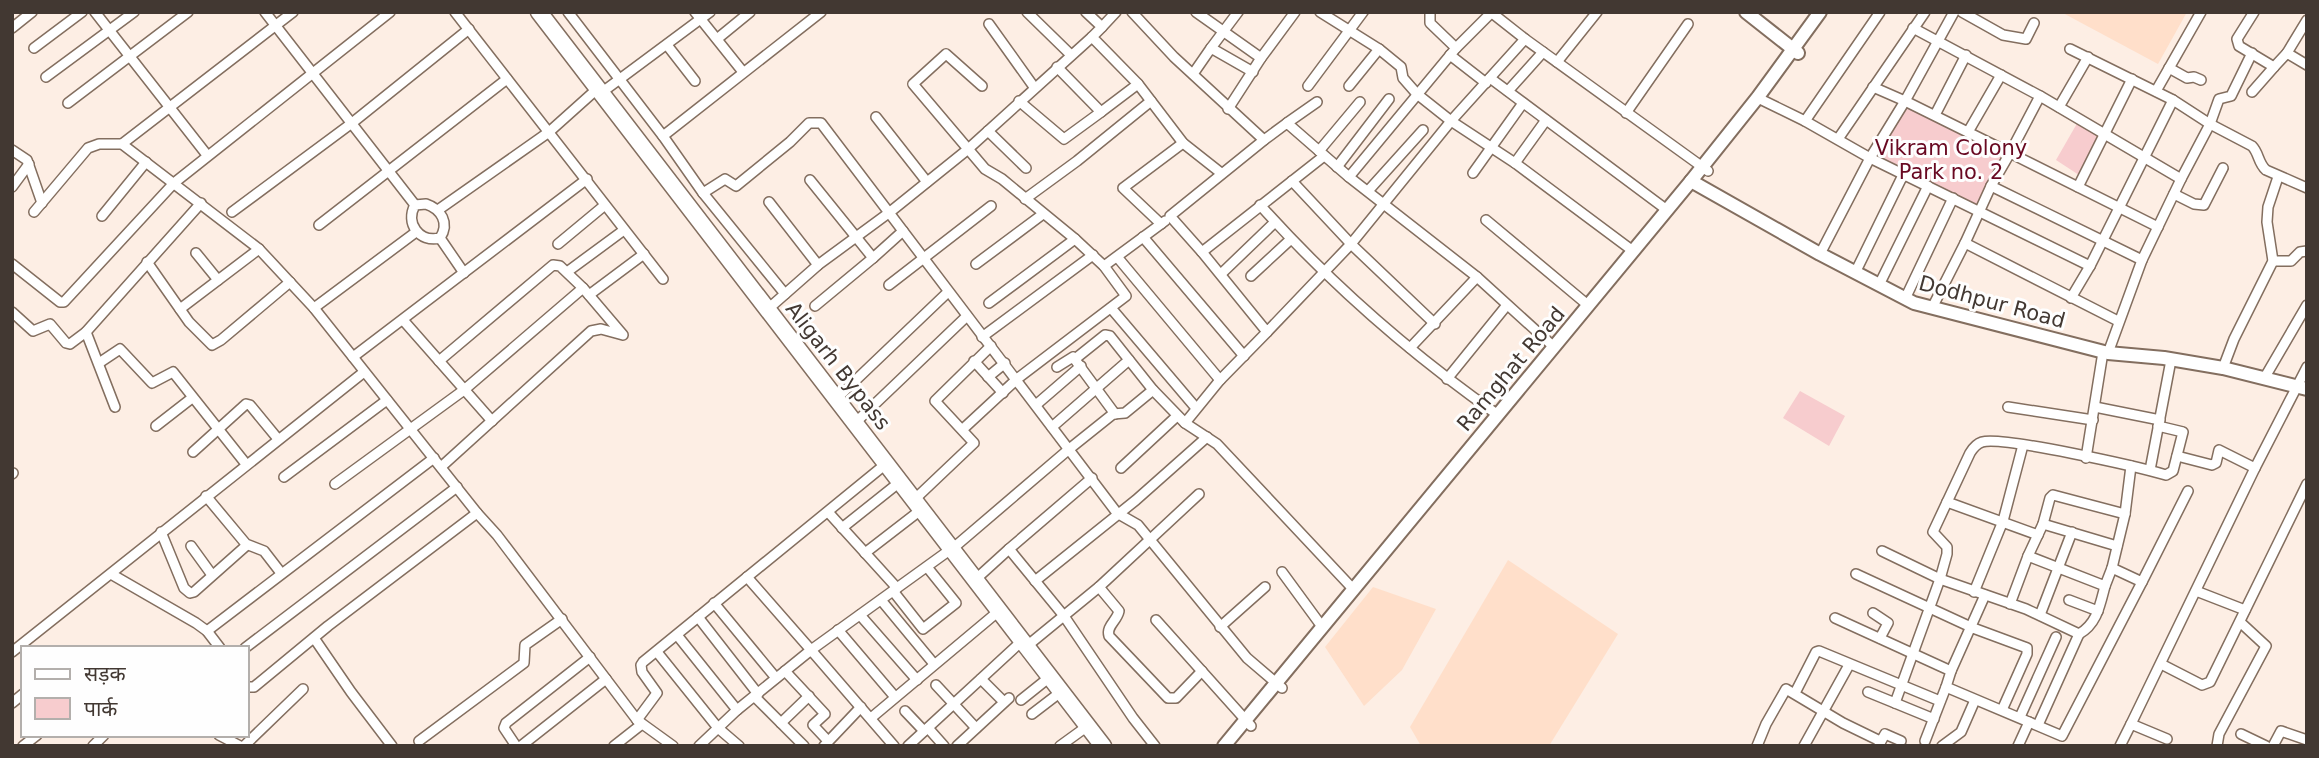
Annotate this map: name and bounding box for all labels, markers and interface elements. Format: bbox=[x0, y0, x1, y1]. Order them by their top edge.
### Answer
park label: Vikram Colony Park no. 2 bbox=[1875, 136, 2027, 184]
street label: Dodhpur Road bbox=[1916, 271, 2068, 333]
street label: Aligarh Bypass bbox=[781, 297, 895, 435]
street label: Ramghat Road bbox=[1452, 302, 1570, 436]
legend bbox=[21, 646, 248, 737]
text: सड़क bbox=[84, 662, 126, 686]
text: पार्क bbox=[84, 697, 118, 721]

